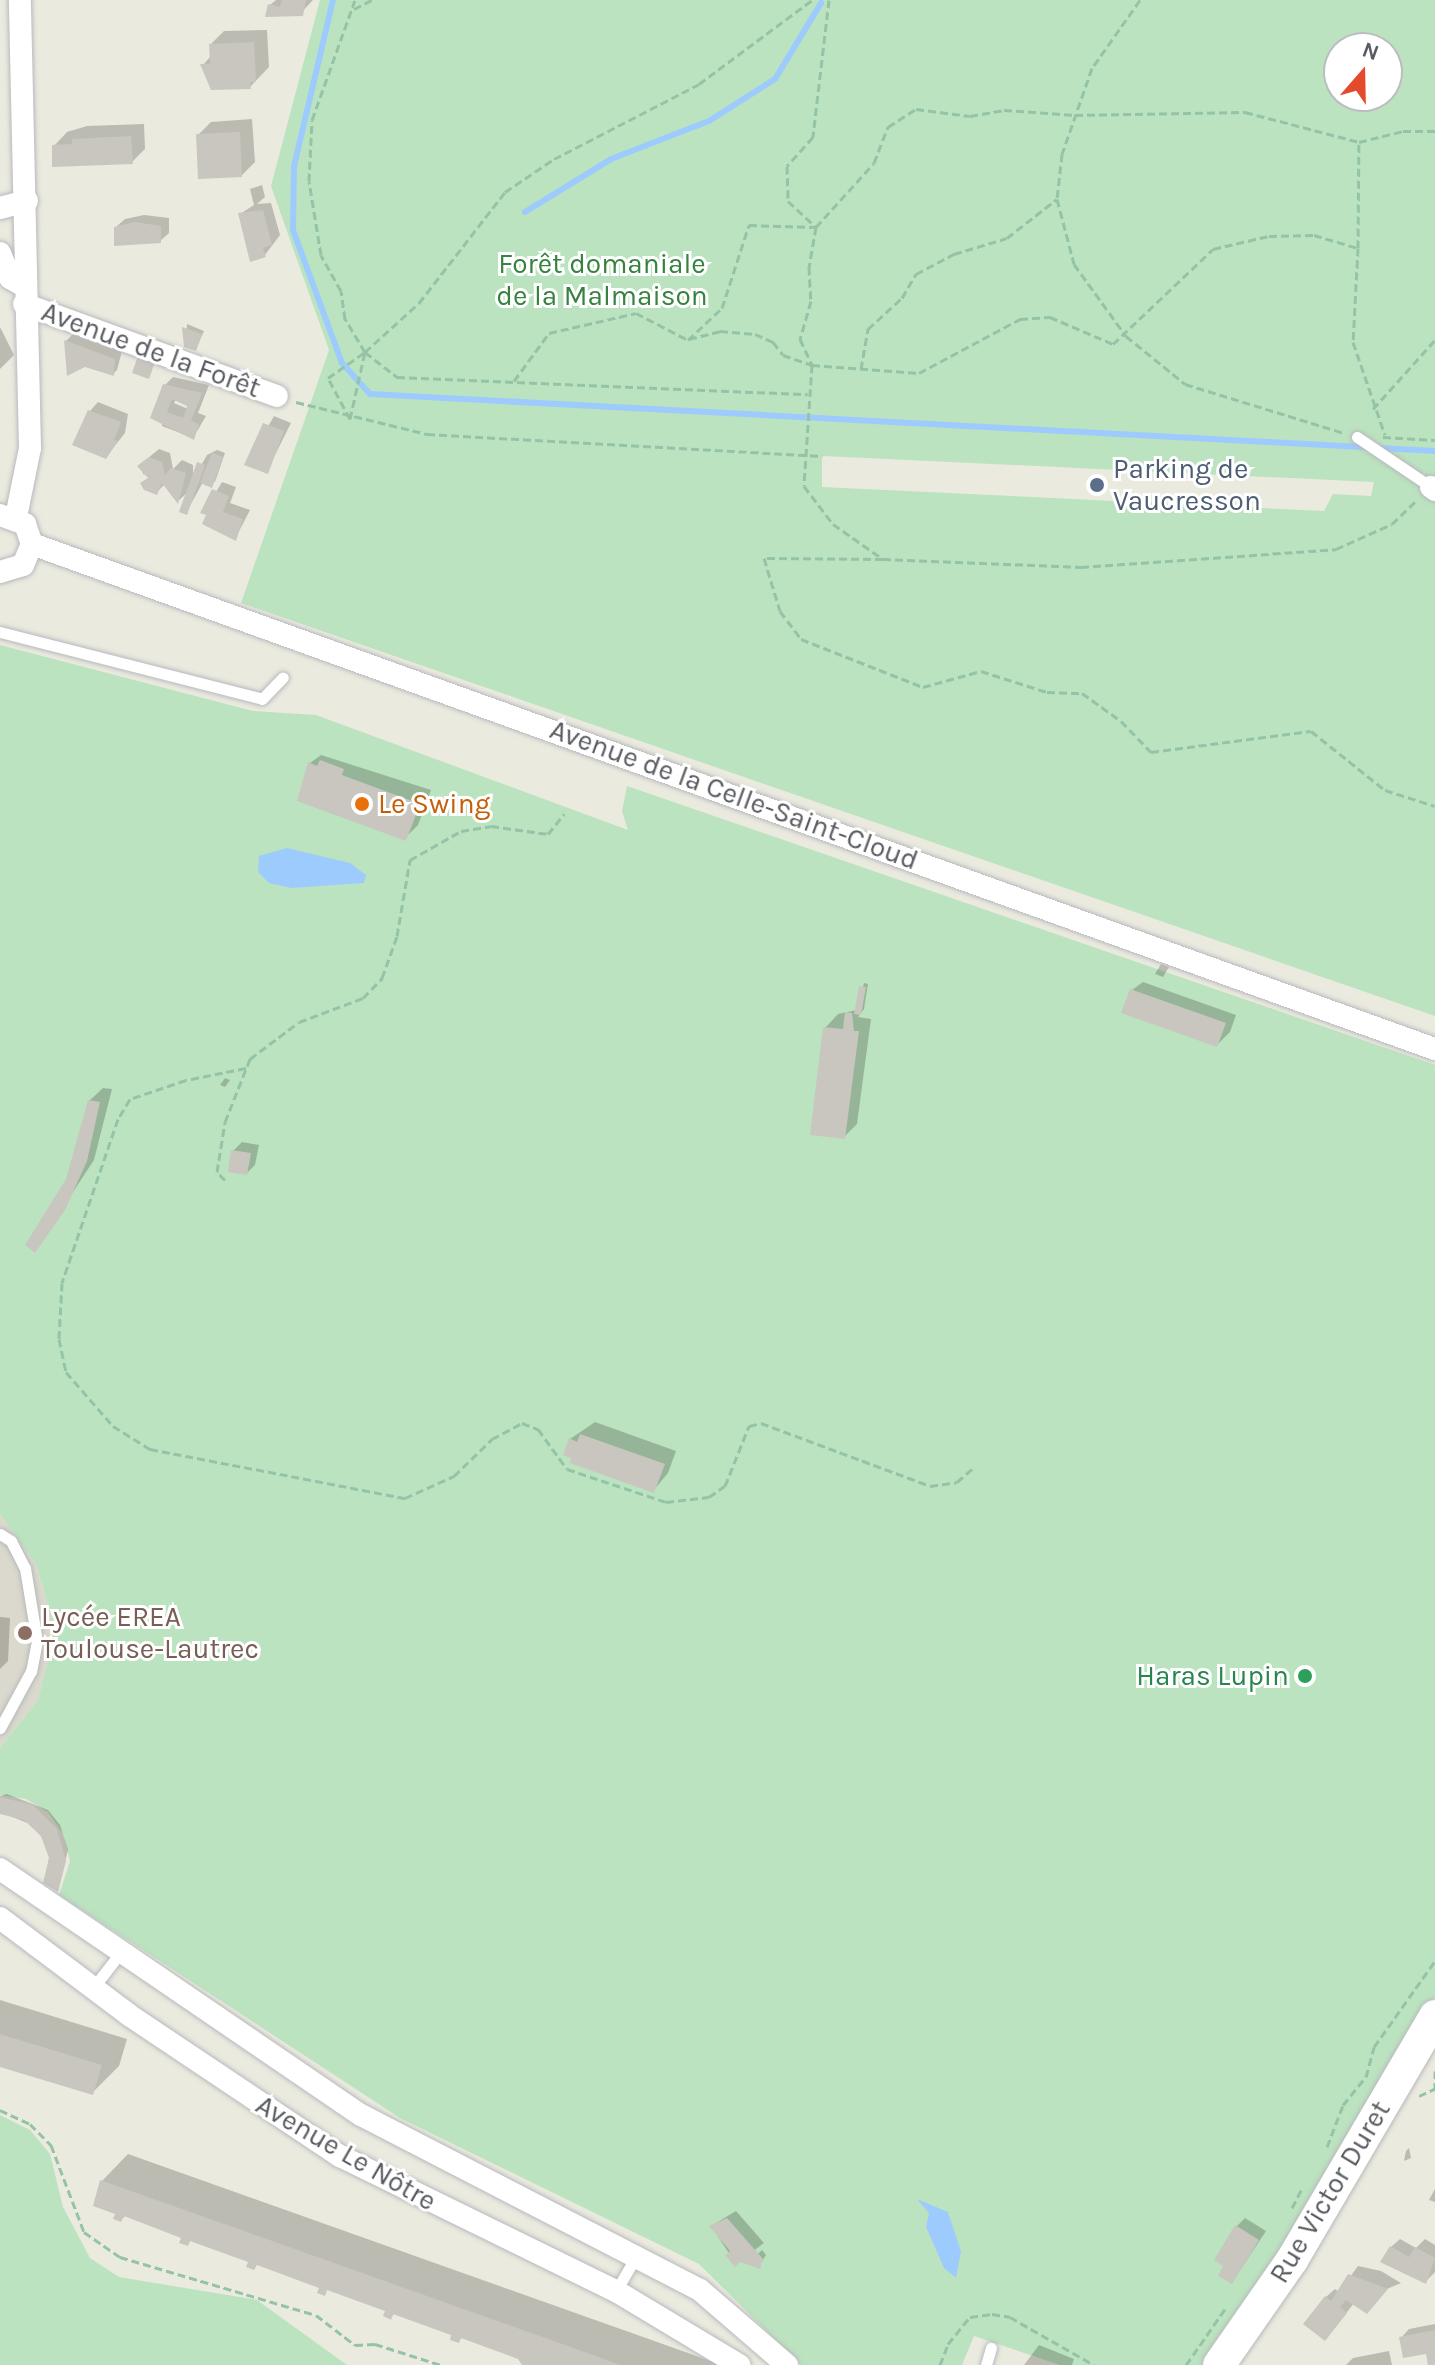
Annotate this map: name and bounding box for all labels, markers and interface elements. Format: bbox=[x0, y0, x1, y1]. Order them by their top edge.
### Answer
north arrow bbox=[1323, 32, 1403, 112]
text: N bbox=[1359, 36, 1382, 66]
park label: Forêt domaniale de la Malmaison bbox=[496, 247, 708, 313]
street label: Avenue de la Forêt bbox=[37, 295, 265, 405]
place label: Parking de Vaucresson bbox=[1113, 452, 1261, 518]
marker: Parking de Vaucresson bbox=[1088, 476, 1106, 494]
street label: Avenue de la Celle-Saint-Cloud bbox=[545, 713, 923, 877]
place label: Le Swing bbox=[378, 787, 490, 821]
marker: Le Swing bbox=[353, 795, 371, 813]
place label: Lycée EREA Toulouse-Lautrec bbox=[41, 1600, 259, 1666]
marker: Lycée EREA Toulouse-Lautrec bbox=[16, 1624, 34, 1642]
place label: Haras Lupin bbox=[1136, 1659, 1289, 1693]
marker: Haras Lupin bbox=[1296, 1667, 1314, 1685]
street label: Avenue Le Nôtre bbox=[250, 2088, 442, 2218]
street label: Rue Victor Duret bbox=[1262, 2095, 1398, 2289]

